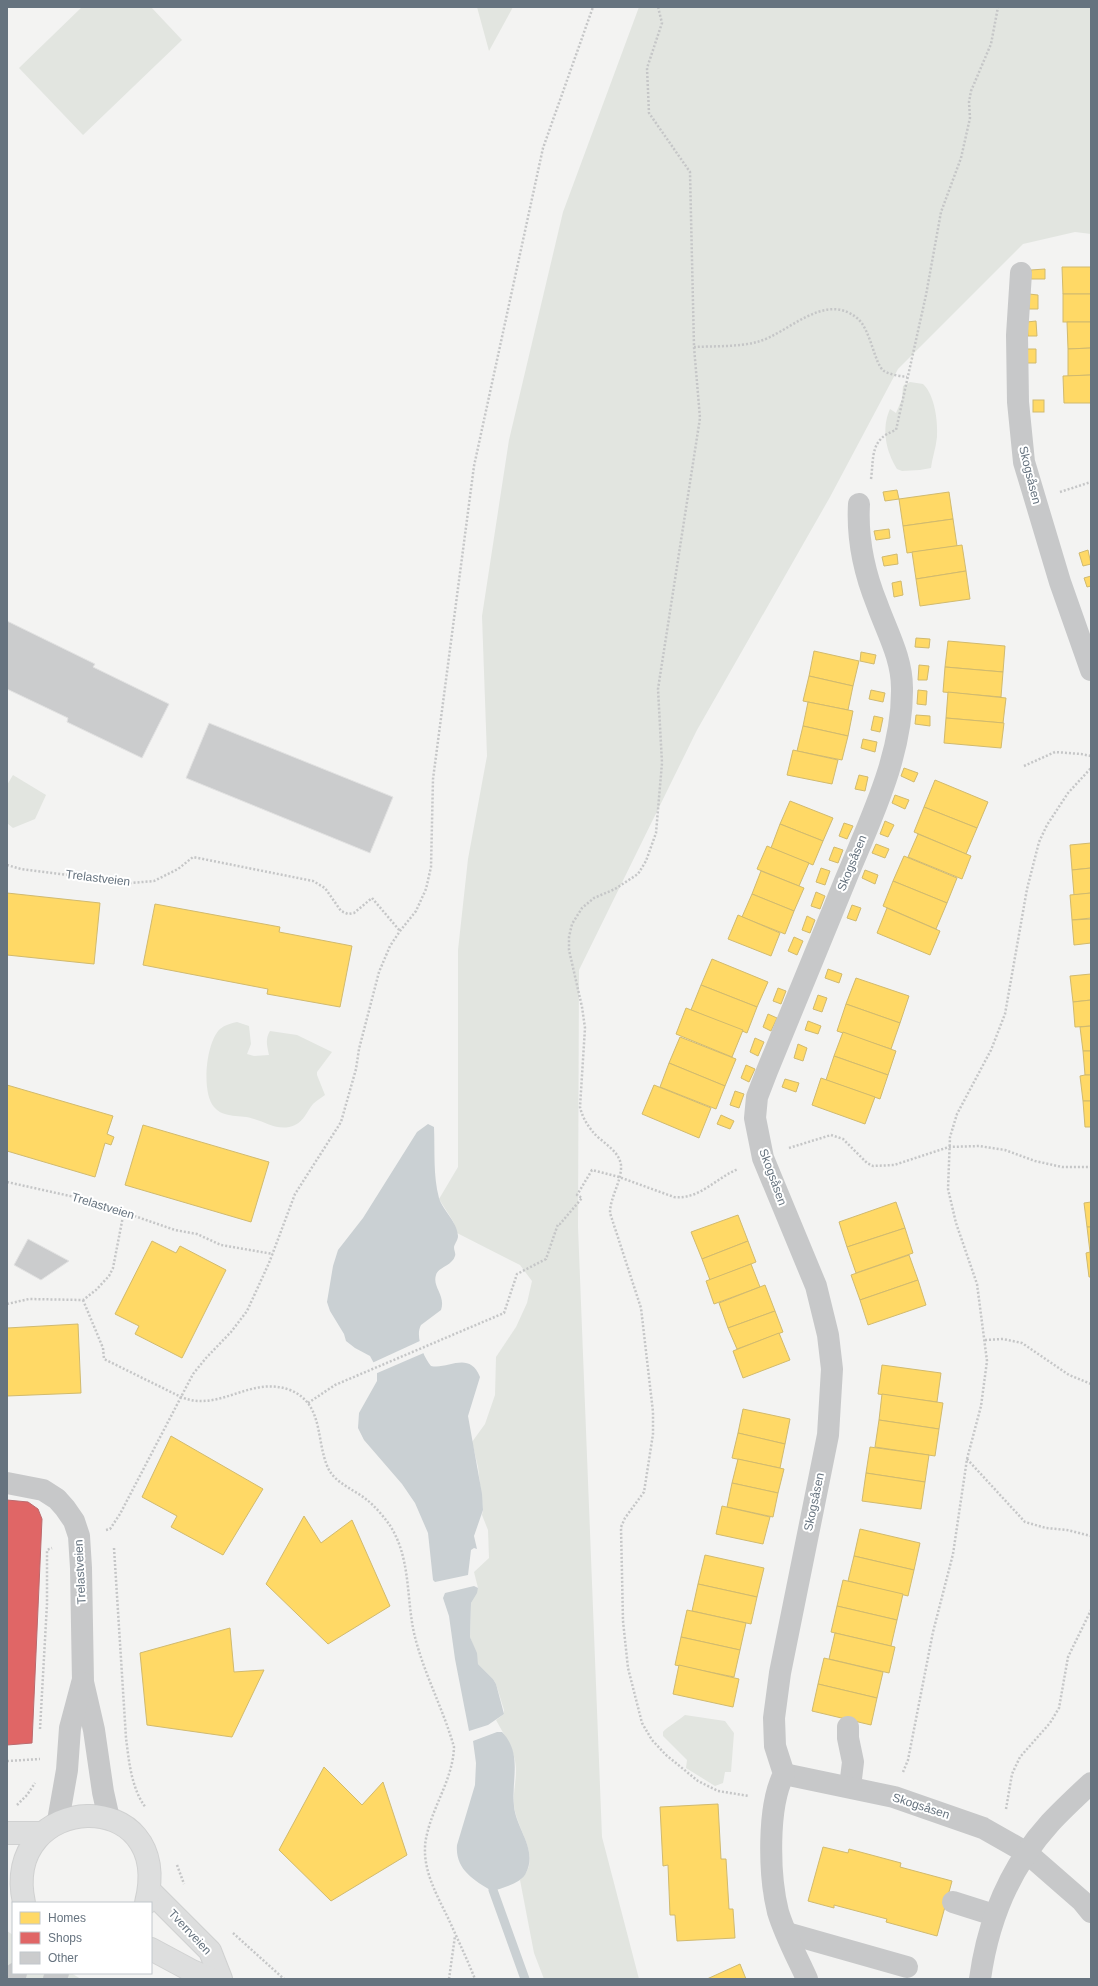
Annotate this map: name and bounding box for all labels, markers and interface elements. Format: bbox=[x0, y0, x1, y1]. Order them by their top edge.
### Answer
street label: Skogsåsen bbox=[1016, 445, 1044, 505]
street label: Skogsåsen bbox=[834, 833, 870, 893]
street label: Trelastveien bbox=[65, 867, 131, 889]
street label: Skogsåsen bbox=[756, 1147, 790, 1207]
street label: Trelastveien bbox=[70, 1190, 136, 1222]
street label: Skogsåsen bbox=[801, 1472, 827, 1532]
street label: Trelastveien bbox=[71, 1539, 89, 1605]
street label: Skogsåsen bbox=[891, 1790, 951, 1822]
legend bbox=[12, 1902, 152, 1974]
street label: Tverrveien bbox=[166, 1906, 214, 1958]
text: Homes bbox=[48, 1911, 86, 1925]
text: Shops bbox=[48, 1931, 82, 1945]
text: Other bbox=[48, 1951, 78, 1965]

